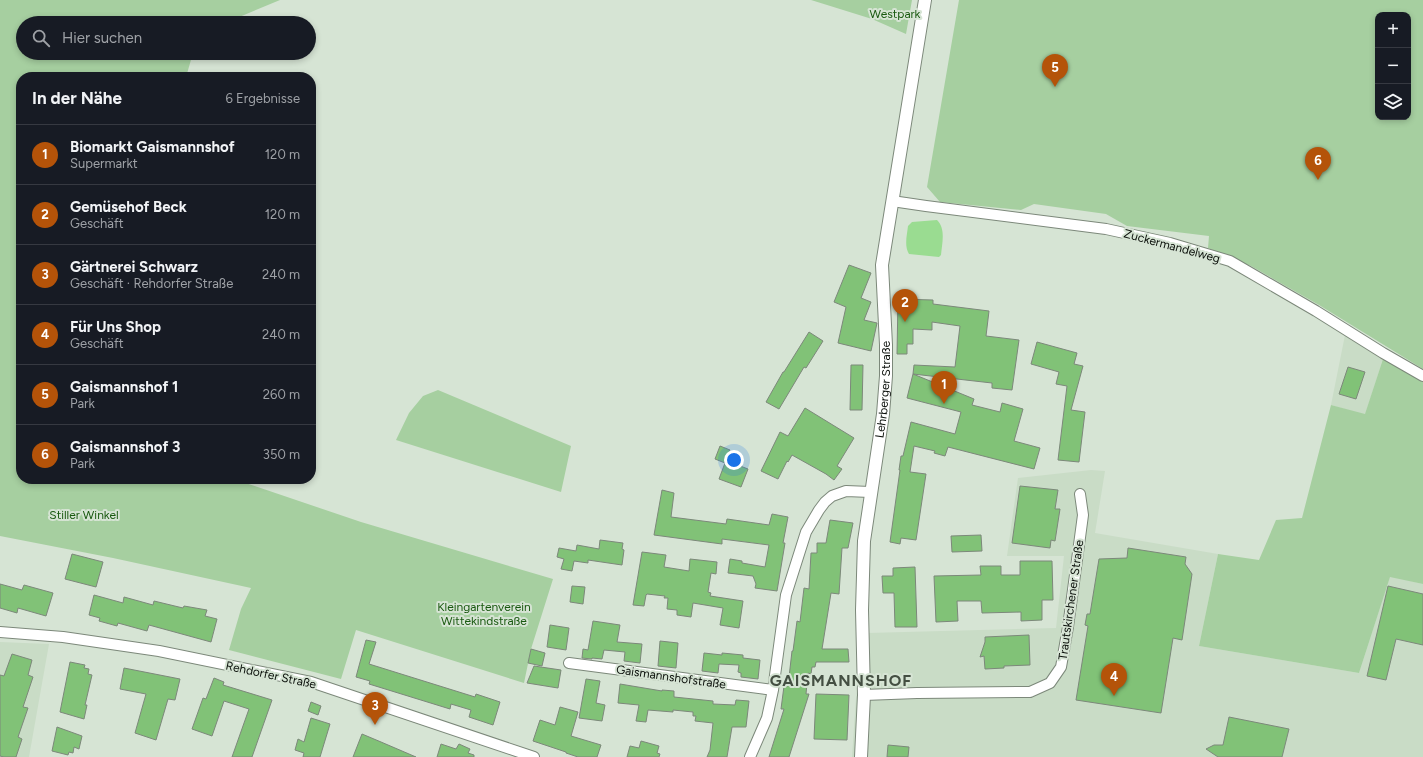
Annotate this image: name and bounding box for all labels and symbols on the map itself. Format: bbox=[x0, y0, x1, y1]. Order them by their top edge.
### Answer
park label: Westpark bbox=[870, 7, 921, 21]
pin: 5 bbox=[1042, 54, 1068, 87]
pin: 6 bbox=[1305, 147, 1331, 180]
street label: Zuckermandelweg bbox=[1122, 226, 1222, 266]
pin: 2 bbox=[892, 289, 918, 322]
street label: Lehrberger Straße bbox=[872, 340, 893, 439]
pin: 1 bbox=[931, 371, 957, 404]
your location bbox=[724, 450, 744, 470]
park label: Stiller Winkel bbox=[49, 508, 119, 522]
street label: Trautskirchener Straße bbox=[1056, 539, 1086, 661]
park label: Kleingartenverein Wittekindstraße bbox=[437, 600, 531, 628]
street label: Rehdorfer Straße bbox=[224, 659, 318, 692]
street label: Gaismannshofstraße bbox=[615, 662, 727, 692]
pin: 4 bbox=[1101, 663, 1127, 696]
district label: GAISMANNSHOF bbox=[770, 671, 912, 690]
pin: 3 bbox=[362, 692, 388, 725]

